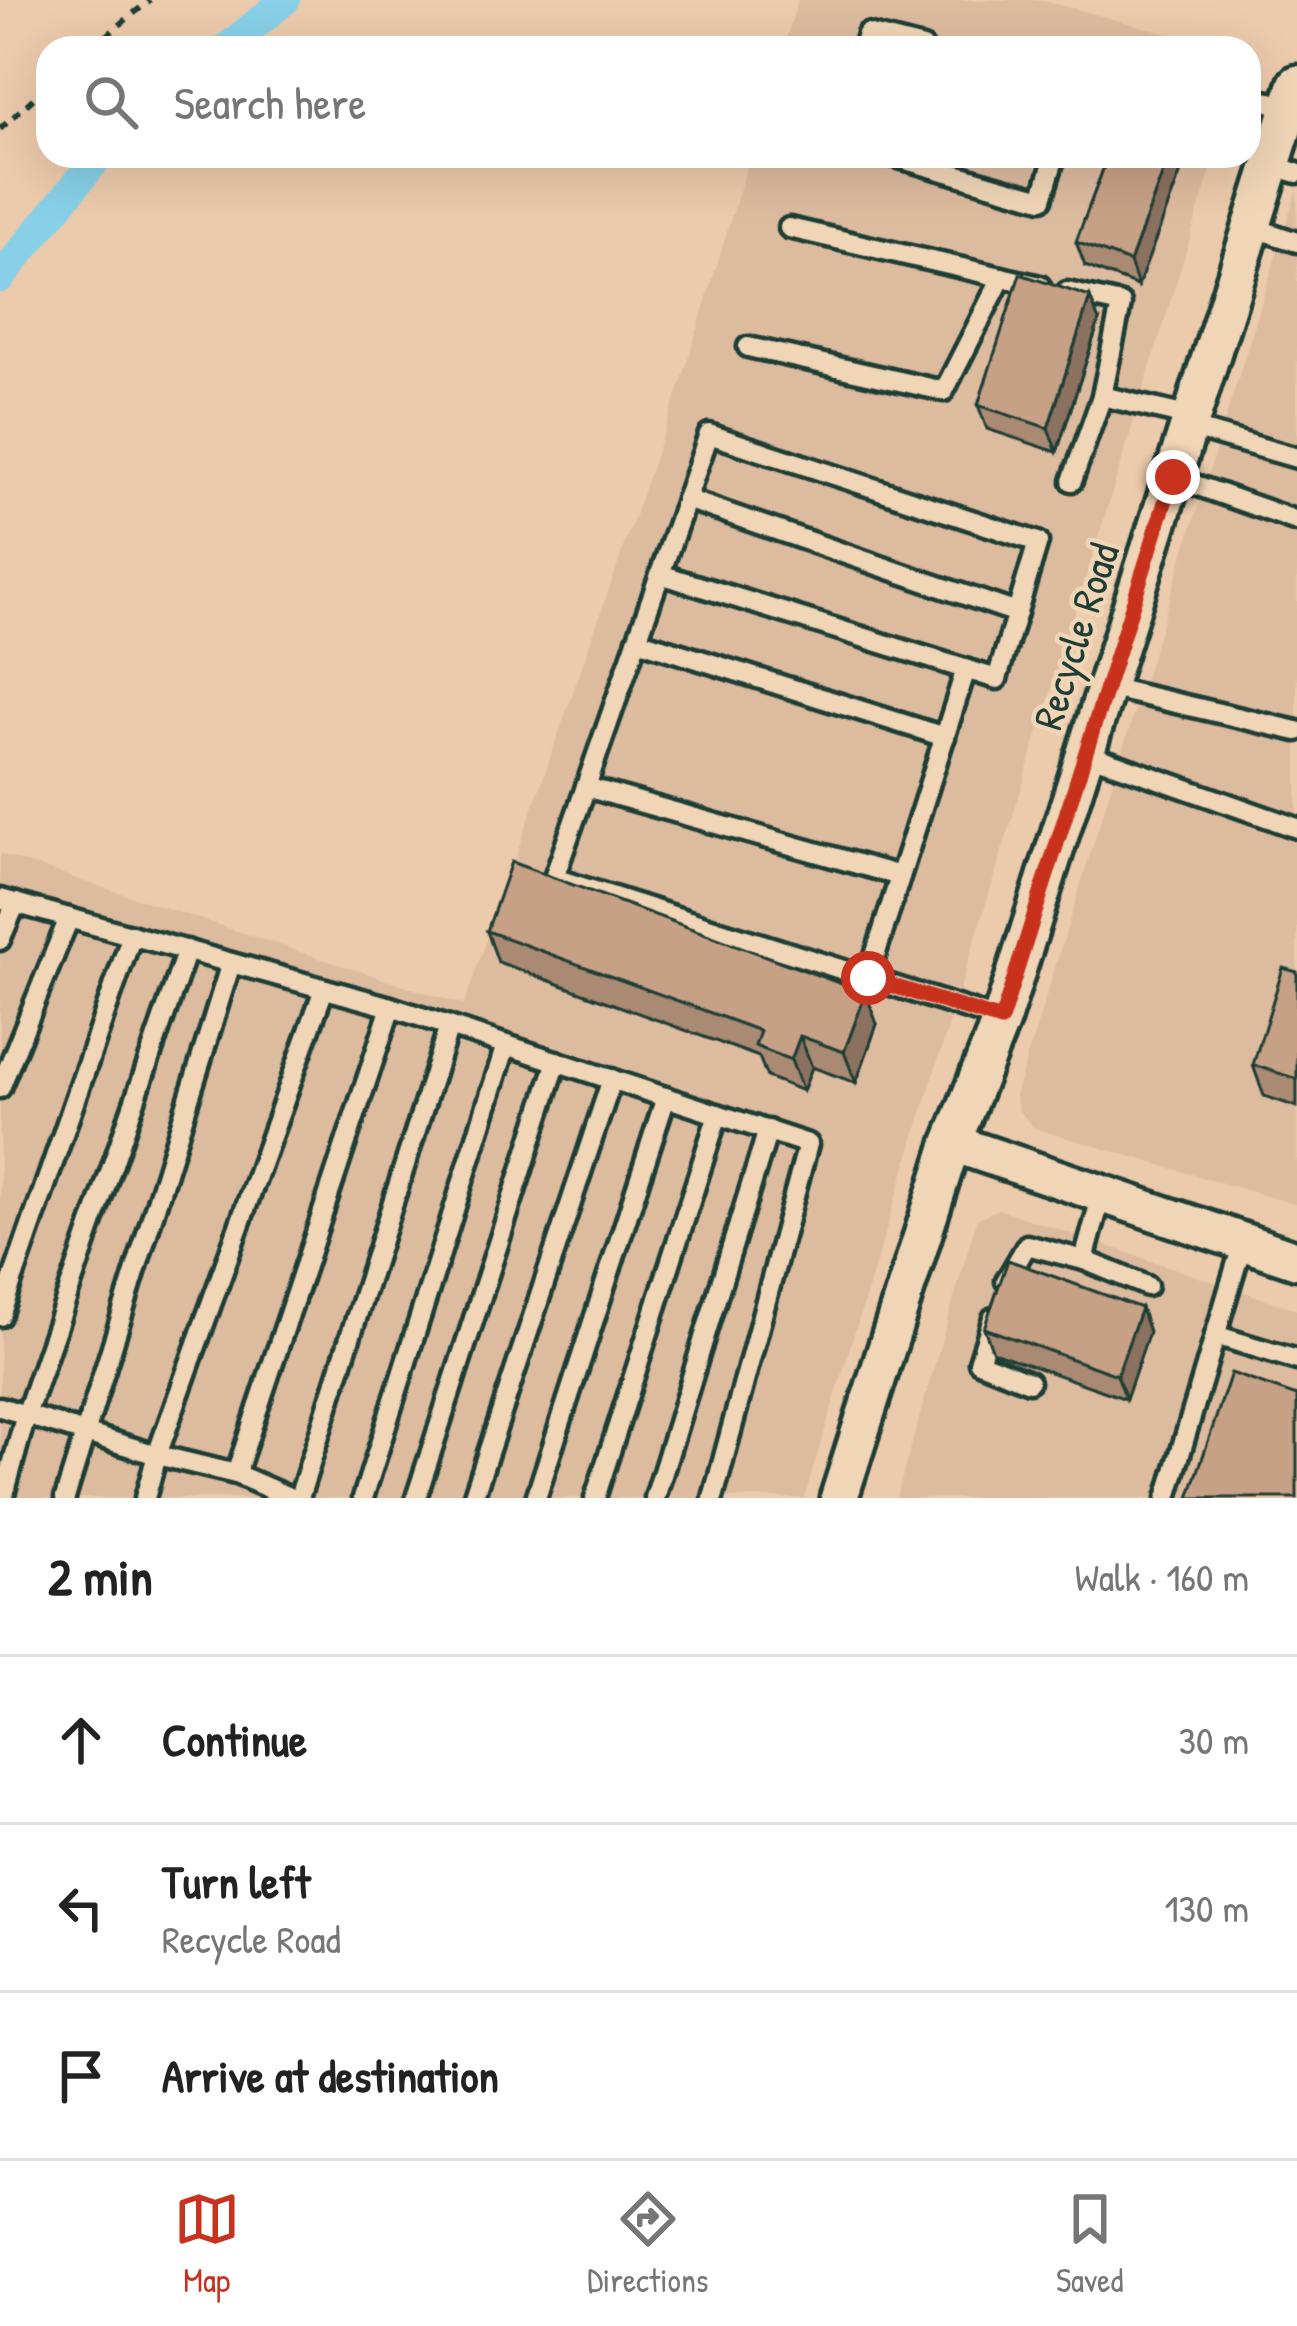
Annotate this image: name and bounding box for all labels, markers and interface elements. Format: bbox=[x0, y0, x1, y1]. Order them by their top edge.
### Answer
search box bbox=[36, 36, 1261, 168]
icon: search bbox=[78, 69, 144, 135]
text: Search here bbox=[174, 72, 366, 133]
route end bbox=[1146, 450, 1200, 504]
street label: Recycle Road bbox=[1018, 536, 1132, 736]
route start bbox=[841, 951, 895, 1005]
text: 2 min bbox=[48, 1542, 153, 1611]
text: Walk · 160 m bbox=[1075, 1550, 1249, 1603]
icon: ahead bbox=[48, 1707, 114, 1773]
text: Continue bbox=[162, 1709, 307, 1770]
text: 30 m bbox=[1179, 1713, 1249, 1766]
text: Turn left bbox=[162, 1851, 311, 1912]
icon: left bbox=[48, 1875, 114, 1941]
text: 130 m bbox=[1164, 1881, 1249, 1934]
text: Recycle Road bbox=[162, 1912, 341, 1965]
icon: arrive bbox=[48, 2043, 114, 2109]
text: Arrive at destination bbox=[162, 2045, 499, 2106]
tab: Map bbox=[174, 2186, 240, 2302]
tab: Directions bbox=[587, 2186, 709, 2302]
tab: Saved bbox=[1056, 2186, 1123, 2302]

